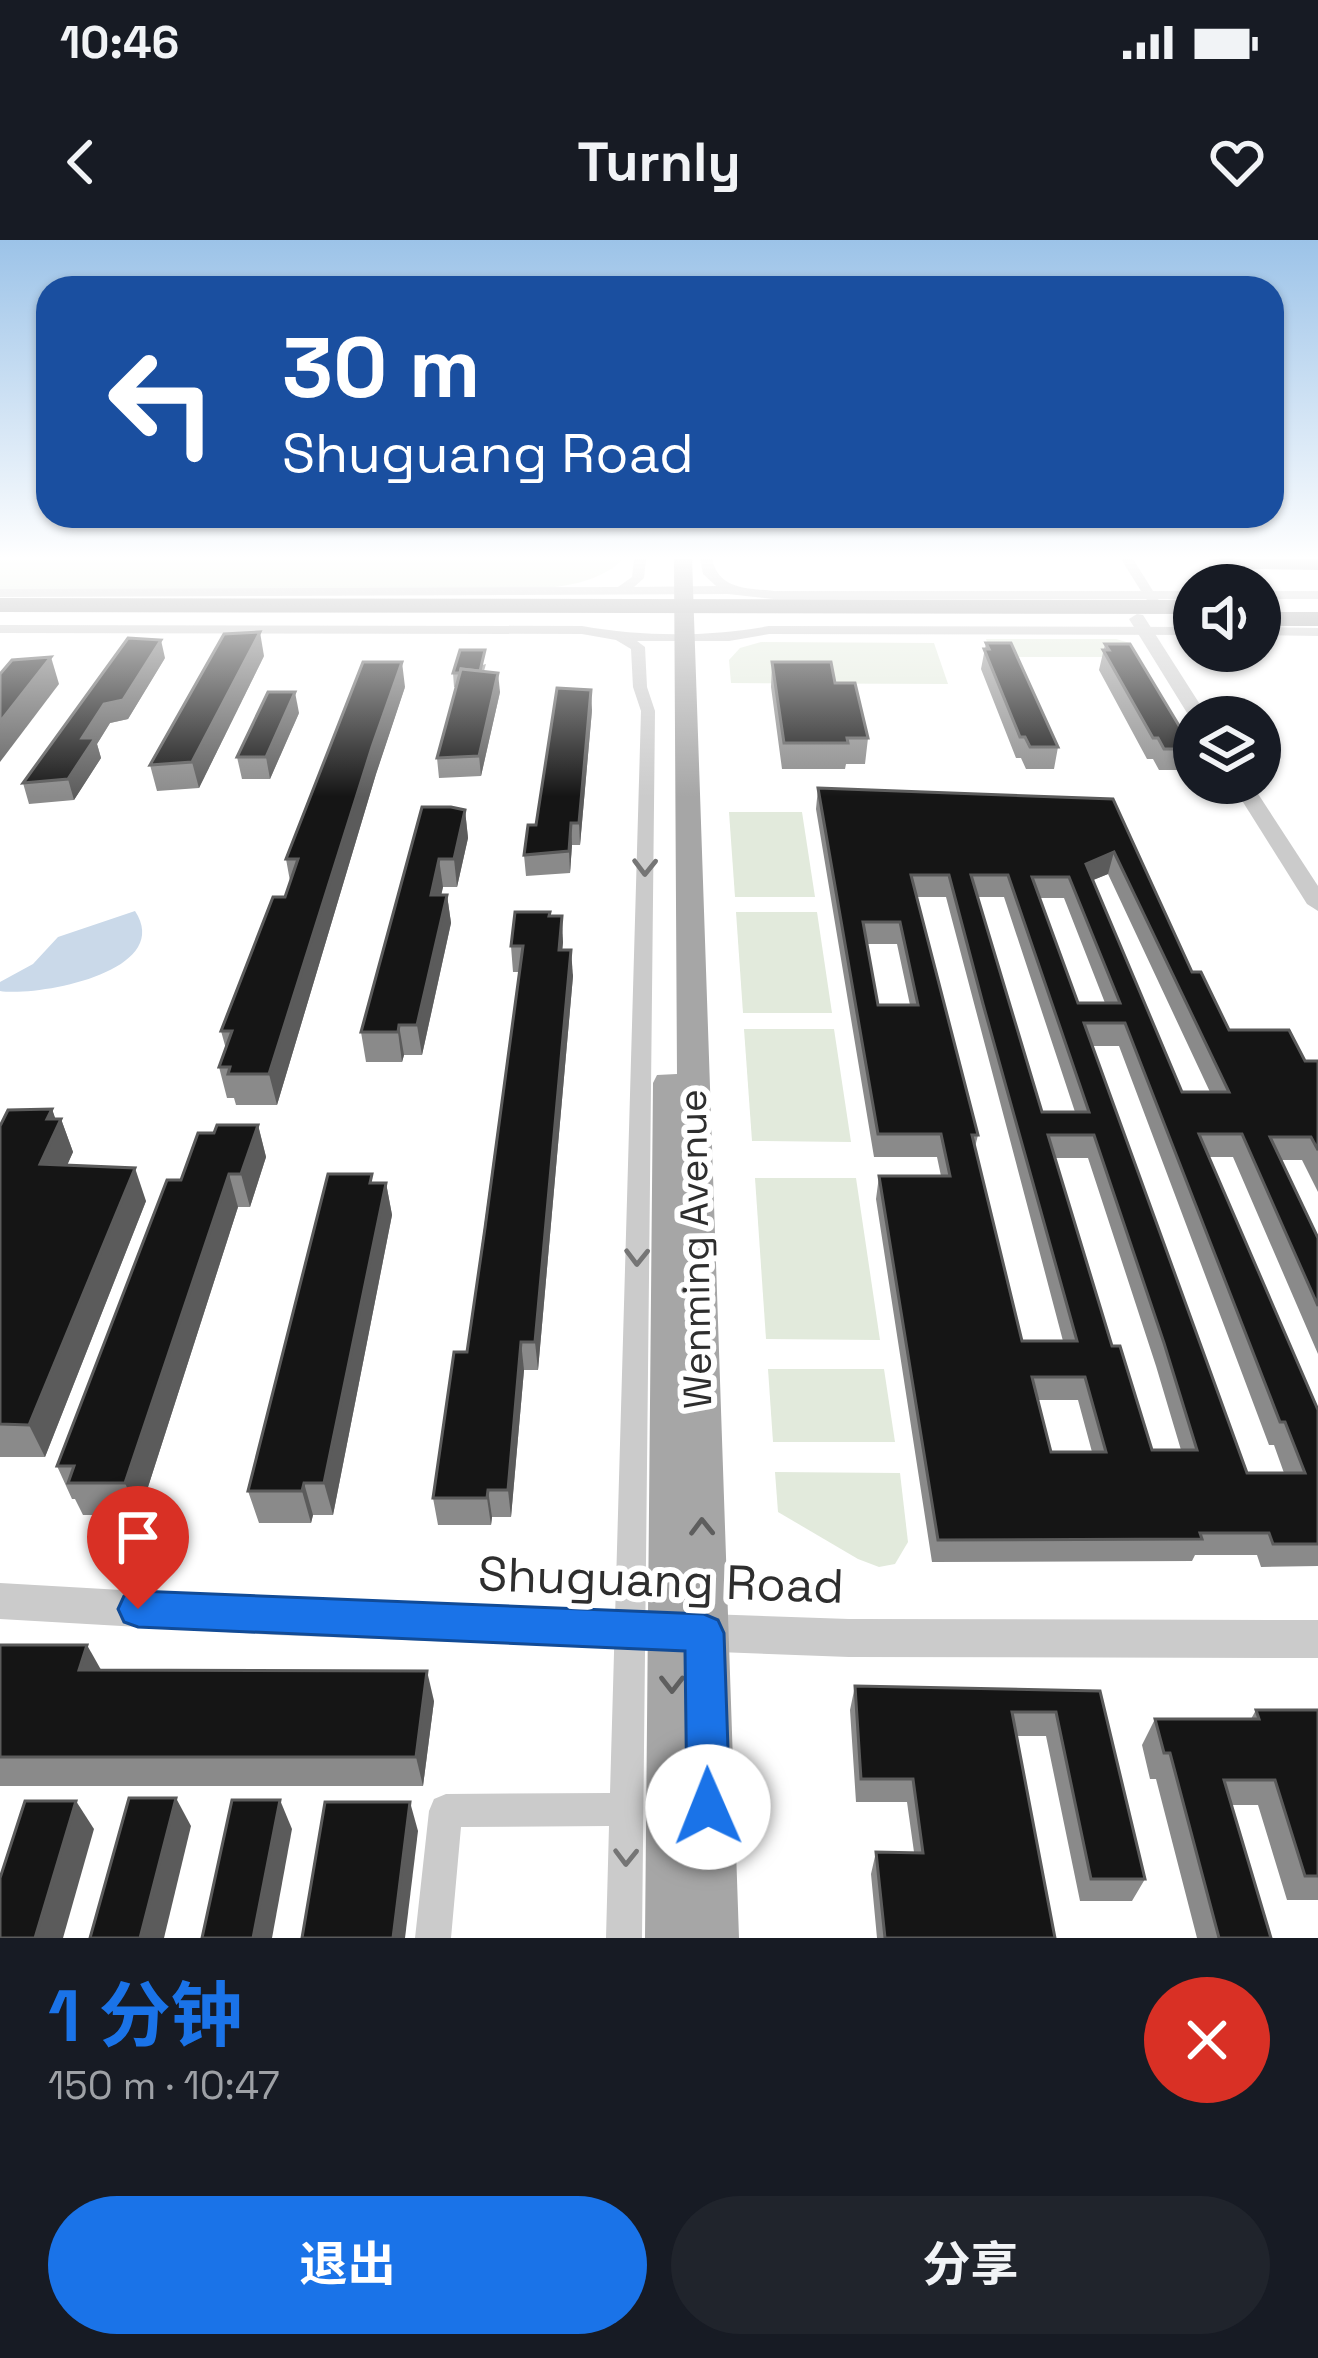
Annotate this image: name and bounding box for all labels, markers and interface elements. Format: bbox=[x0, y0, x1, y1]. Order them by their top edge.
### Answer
text: 10:46 bbox=[60, 14, 179, 71]
text: Turnly bbox=[577, 128, 741, 197]
icon: back bbox=[48, 129, 114, 195]
icon: heart bbox=[1204, 129, 1270, 195]
text: 30 m bbox=[282, 314, 481, 422]
icon: left bbox=[84, 324, 240, 480]
text: Shuguang Road bbox=[282, 419, 694, 488]
map controls bbox=[1173, 564, 1281, 804]
button: sound bbox=[1173, 564, 1281, 672]
button: layers bbox=[1173, 696, 1281, 804]
one-way arrow bbox=[632, 858, 658, 877]
street label: Wenming Avenue bbox=[668, 1089, 722, 1409]
one-way arrow bbox=[625, 1248, 651, 1267]
pin bbox=[87, 1486, 189, 1609]
icon: arrive bbox=[105, 1504, 171, 1570]
one-way arrow bbox=[689, 1517, 715, 1536]
street label: Shuguang Road bbox=[477, 1543, 845, 1617]
one-way arrow bbox=[659, 1676, 685, 1694]
position arrow bbox=[645, 1744, 771, 1870]
one-way arrow bbox=[613, 1848, 639, 1867]
text: 1 分钟 bbox=[48, 1970, 243, 2062]
button: close bbox=[1144, 1977, 1270, 2103]
text: 150 m · 10:47 bbox=[48, 2061, 280, 2110]
button: 退出 bbox=[48, 2196, 647, 2334]
button: 分享 bbox=[671, 2196, 1270, 2334]

